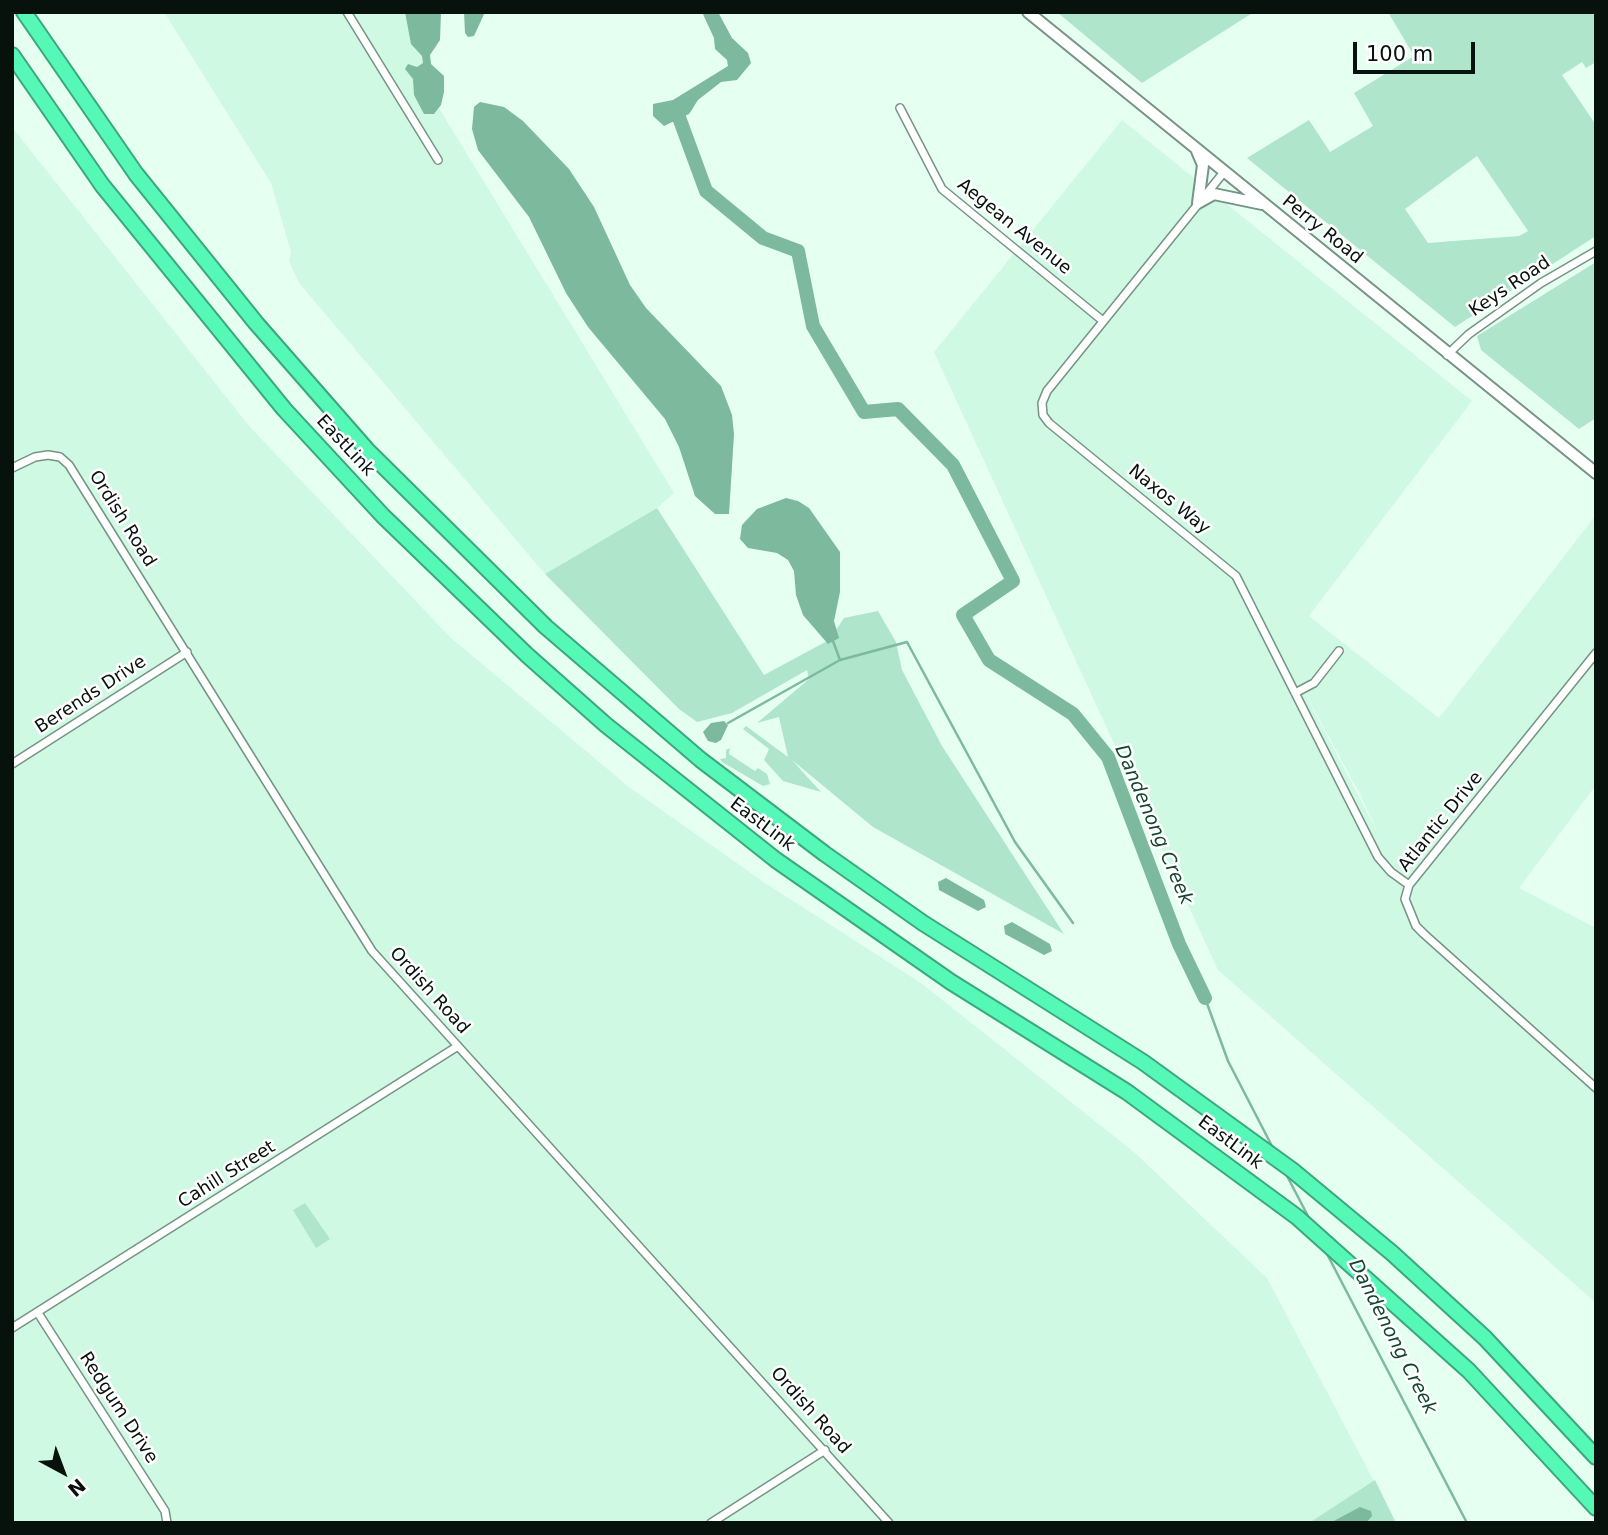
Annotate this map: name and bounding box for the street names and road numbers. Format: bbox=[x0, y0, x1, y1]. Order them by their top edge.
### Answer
street label: Aegean Avenue bbox=[953, 174, 1075, 280]
street label: Perry Road bbox=[1277, 191, 1367, 269]
street label: Keys Road bbox=[1465, 252, 1555, 322]
street label: EastLink bbox=[311, 411, 379, 481]
street label: Naxos Way bbox=[1124, 460, 1214, 540]
street label: Ordish Road bbox=[84, 467, 160, 571]
street label: Berends Drive bbox=[32, 651, 150, 739]
street label: Atlantic Drive bbox=[1394, 768, 1488, 876]
street label: EastLink bbox=[725, 794, 799, 856]
street label: Ordish Road bbox=[384, 943, 474, 1039]
street label: EastLink bbox=[1193, 1112, 1267, 1174]
street label: Cahill Street bbox=[174, 1137, 280, 1213]
street label: Redgum Drive bbox=[74, 1348, 162, 1468]
street label: Ordish Road bbox=[765, 1363, 855, 1459]

